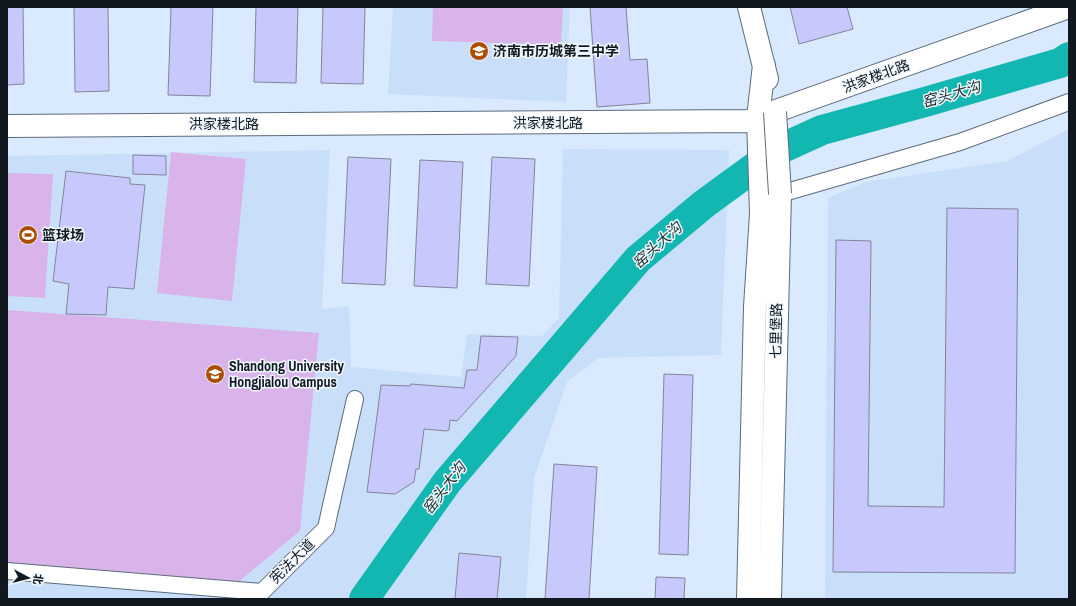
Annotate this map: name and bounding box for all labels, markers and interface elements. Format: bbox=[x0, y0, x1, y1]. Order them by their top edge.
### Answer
school or university icon: 济南市历城第三中学 bbox=[468, 40, 490, 62]
place label: 济南市历城第三中学 bbox=[493, 42, 619, 60]
street label: 洪家楼北路 bbox=[840, 56, 912, 96]
water label: 窑头大沟 bbox=[919, 75, 985, 112]
street label: 洪家楼北路 bbox=[513, 114, 583, 132]
street label: 洪家楼北路 bbox=[189, 115, 259, 133]
water label: 窑头大沟 bbox=[628, 216, 688, 273]
sports icon: 篮球场 bbox=[17, 224, 39, 246]
place label: 篮球场 bbox=[42, 226, 84, 244]
street label: 七里堡路 bbox=[767, 303, 785, 359]
place label: Shandong University Hongjialou Campus bbox=[229, 357, 344, 391]
school or university icon: Shandong University Hongjialou Campus bbox=[204, 363, 226, 385]
water label: 窑头大沟 bbox=[418, 456, 472, 518]
street label: 宪法大道 bbox=[266, 535, 318, 587]
north arrow bbox=[8, 558, 48, 598]
text: 北 bbox=[30, 573, 46, 586]

